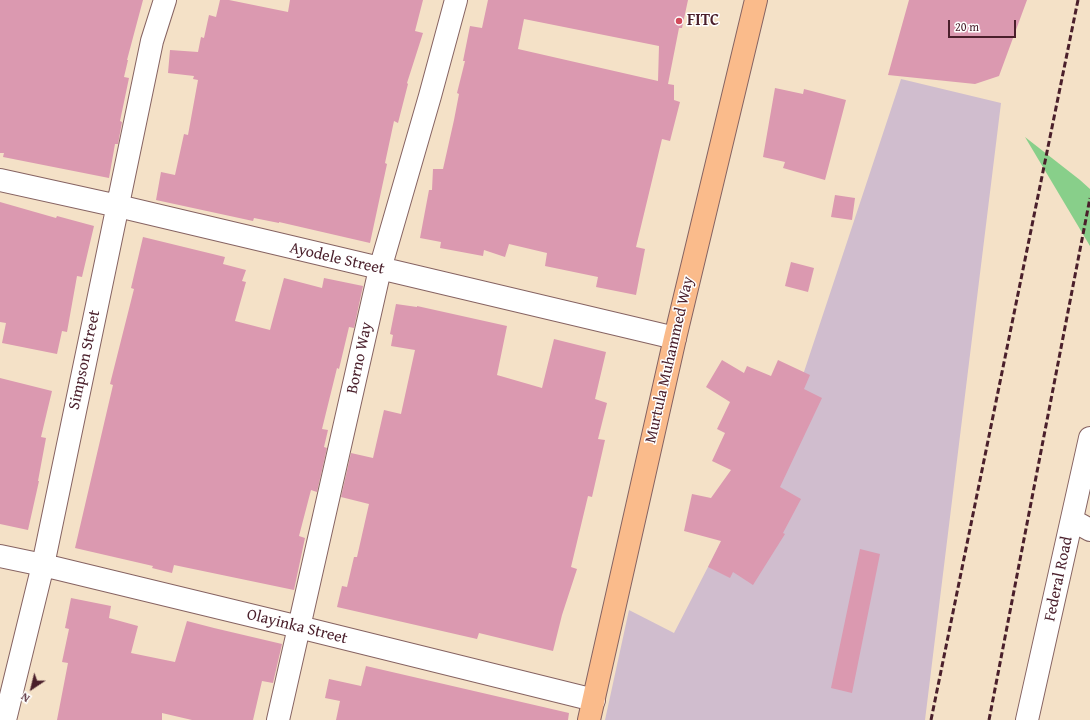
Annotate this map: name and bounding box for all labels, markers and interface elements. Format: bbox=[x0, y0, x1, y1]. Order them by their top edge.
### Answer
place label: FITC bbox=[687, 11, 719, 31]
scale bar bbox=[950, 12, 1018, 38]
marker: FITC bbox=[674, 16, 684, 26]
text: 20 m bbox=[955, 18, 979, 35]
street label: Ayodele Street bbox=[288, 239, 386, 279]
street label: Murtula Muhammed Way bbox=[641, 275, 699, 445]
street label: Simpson Street bbox=[65, 308, 105, 412]
street label: Borno Way bbox=[343, 320, 377, 396]
street label: Federal Road bbox=[1041, 535, 1077, 623]
street label: Olayinka Street bbox=[245, 605, 349, 649]
north arrow bbox=[12, 668, 52, 708]
text: N bbox=[18, 689, 33, 706]

